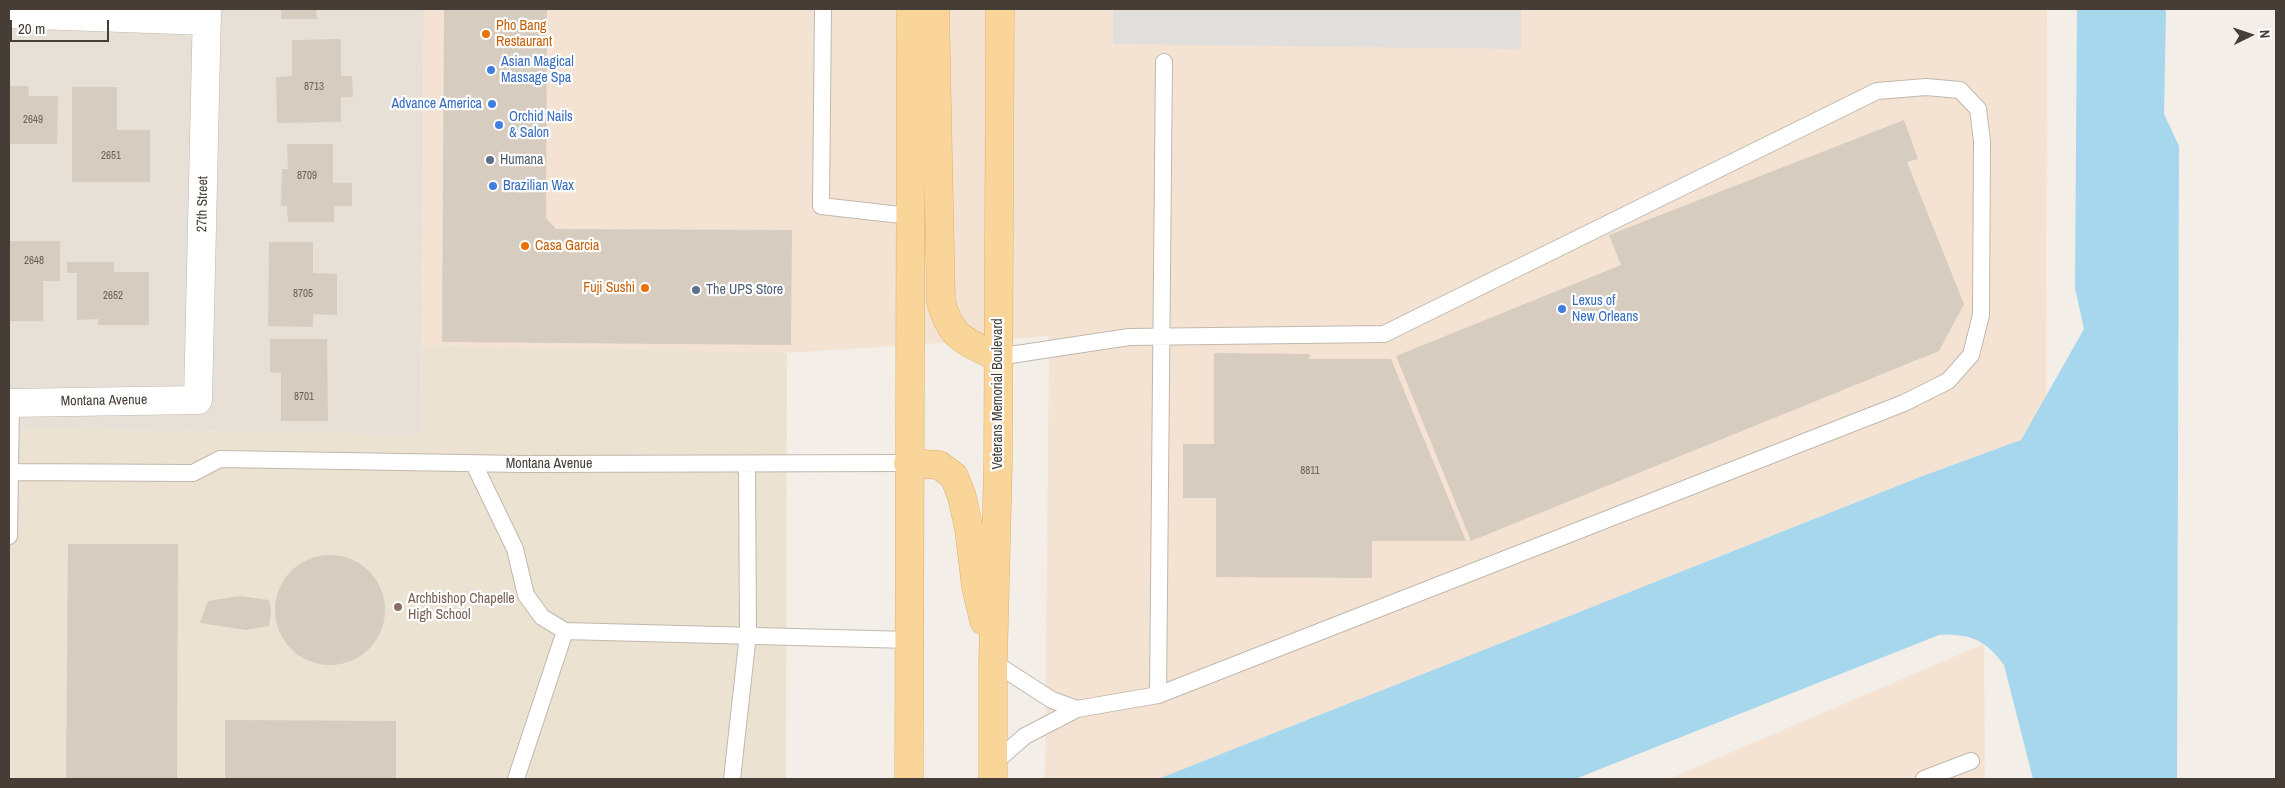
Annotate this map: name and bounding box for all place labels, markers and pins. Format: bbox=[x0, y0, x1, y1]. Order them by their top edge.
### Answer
place label: Pho Bang Restaurant bbox=[496, 18, 552, 50]
marker: Pho Bang Restaurant bbox=[480, 28, 492, 40]
place label: Asian Magical Massage Spa bbox=[501, 54, 574, 86]
marker: Asian Magical Massage Spa bbox=[485, 64, 497, 76]
place label: Advance America bbox=[391, 96, 482, 112]
marker: Advance America bbox=[486, 98, 498, 110]
place label: Orchid Nails & Salon bbox=[509, 109, 573, 142]
marker: Orchid Nails & Salon bbox=[493, 119, 505, 131]
place label: Humana bbox=[500, 152, 543, 168]
marker: Humana bbox=[484, 154, 496, 166]
place label: Brazilian Wax bbox=[503, 178, 574, 194]
marker: Brazilian Wax bbox=[487, 180, 499, 192]
place label: Casa Garcia bbox=[535, 238, 599, 254]
marker: Casa Garcia bbox=[519, 240, 531, 252]
place label: Fuji Sushi bbox=[583, 280, 635, 296]
marker: Fuji Sushi bbox=[639, 282, 651, 294]
place label: The UPS Store bbox=[706, 282, 783, 298]
marker: The UPS Store bbox=[690, 284, 702, 296]
place label: Lexus of New Orleans bbox=[1572, 293, 1638, 326]
marker: Lexus of New Orleans bbox=[1556, 303, 1568, 315]
place label: Archbishop Chapelle High School bbox=[408, 591, 515, 624]
marker: Archbishop Chapelle High School bbox=[392, 601, 404, 613]

